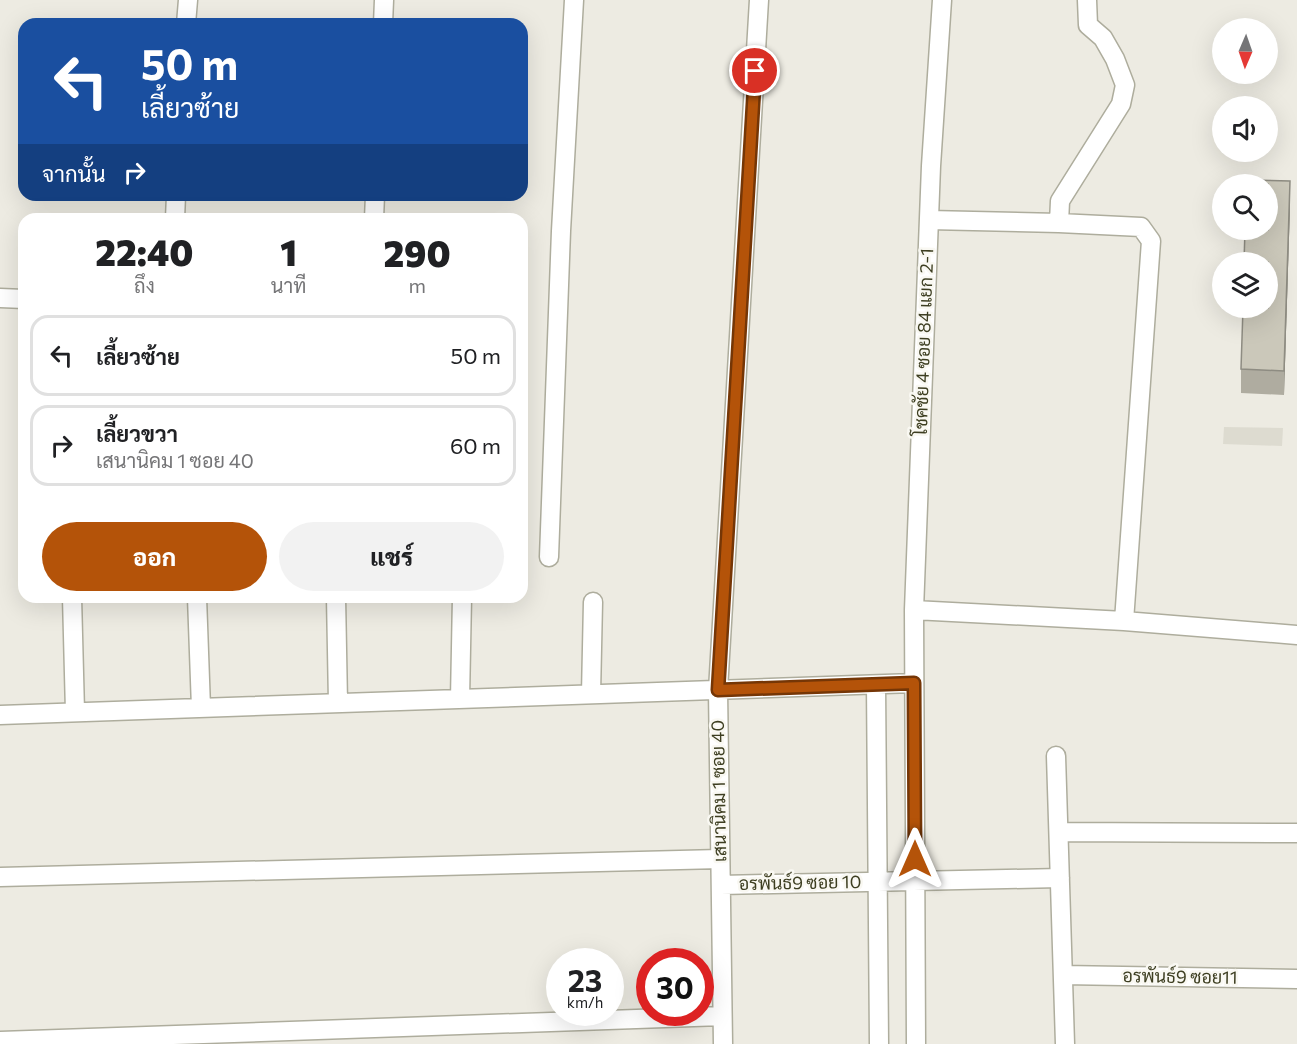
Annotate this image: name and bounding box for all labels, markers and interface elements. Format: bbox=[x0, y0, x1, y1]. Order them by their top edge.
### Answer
north arrow bbox=[1212, 18, 1278, 84]
map controls bbox=[1212, 18, 1278, 318]
text: 50 m bbox=[141, 37, 238, 89]
icon: left bbox=[42, 42, 120, 120]
pin bbox=[729, 45, 780, 96]
icon: arrive bbox=[738, 54, 771, 87]
text: เลี้ยวซ้าย bbox=[141, 91, 239, 124]
button: sound bbox=[1212, 96, 1278, 162]
icon: right bbox=[118, 156, 151, 189]
text: จากนั้น bbox=[42, 160, 106, 187]
button: search bbox=[1212, 174, 1278, 240]
text: 22:40 bbox=[95, 229, 193, 273]
text: 1 bbox=[280, 229, 297, 273]
text: 290 bbox=[384, 230, 451, 274]
street label: โชคชัย 4 ซอย 84 แยก 2-1 bbox=[908, 248, 937, 437]
button: layers bbox=[1212, 252, 1278, 318]
text: ถึง bbox=[134, 273, 155, 297]
text: นาที bbox=[271, 273, 306, 297]
text: m bbox=[408, 273, 426, 297]
icon: left bbox=[45, 339, 78, 372]
text: 50 m bbox=[451, 342, 501, 369]
text: เลี้ยวซ้าย bbox=[96, 343, 180, 370]
text: เลี้ยวขวา bbox=[96, 420, 178, 447]
icon: right bbox=[45, 429, 78, 462]
text: 60 m bbox=[450, 432, 501, 459]
text: เสนานิคม 1 ซอย 40 bbox=[96, 448, 254, 472]
button: ออก bbox=[42, 522, 267, 591]
button: แชร์ bbox=[279, 522, 504, 591]
street label: เสนานิคม 1 ซอย 40 bbox=[706, 720, 730, 862]
position arrow bbox=[883, 827, 947, 891]
street label: อรพันธ์9 ซอย 10 bbox=[738, 869, 862, 894]
speed limit sign: 30 bbox=[636, 948, 714, 1026]
text: 23 bbox=[568, 961, 602, 998]
street label: อรพันธ์9 ซอย11 bbox=[1122, 963, 1238, 988]
text: km/h bbox=[567, 993, 603, 1011]

